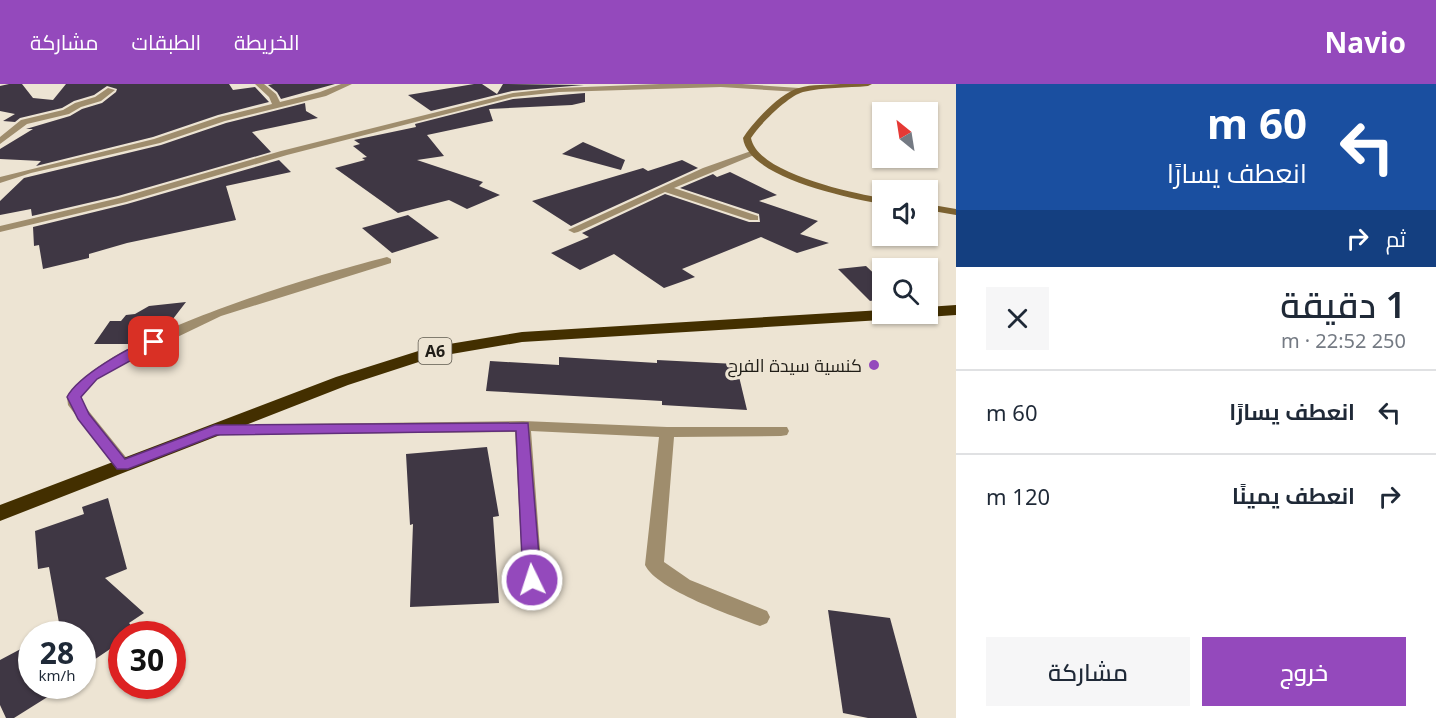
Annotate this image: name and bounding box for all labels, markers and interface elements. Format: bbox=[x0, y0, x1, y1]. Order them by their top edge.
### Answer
text: Navio bbox=[1325, 23, 1406, 61]
text: مشاركة bbox=[30, 28, 99, 56]
text: الطبقات bbox=[132, 28, 201, 56]
text: الخريطة bbox=[234, 28, 300, 56]
text: 60 m bbox=[1207, 94, 1307, 151]
north arrow bbox=[872, 102, 938, 168]
map controls bbox=[872, 102, 938, 324]
icon: left bbox=[1328, 108, 1406, 186]
text: انعطف يسارًا bbox=[1167, 154, 1307, 191]
button: sound bbox=[872, 180, 938, 246]
icon: right bbox=[1341, 222, 1374, 255]
text: ثم bbox=[1386, 223, 1406, 253]
button: search bbox=[872, 258, 938, 324]
text: 1 دقيقة bbox=[1280, 280, 1406, 329]
button: close bbox=[986, 287, 1049, 350]
pin bbox=[128, 316, 179, 367]
icon: arrive bbox=[137, 325, 170, 358]
text: 250 m · 22:52 bbox=[1281, 327, 1406, 354]
road number: A6 bbox=[418, 338, 452, 364]
place label: كنسية سيدة الفرح bbox=[727, 353, 862, 378]
marker: كنسية سيدة الفرح bbox=[867, 358, 881, 372]
text: انعطف يسارًا bbox=[1229, 396, 1355, 426]
icon: left bbox=[1373, 396, 1406, 429]
text: 60 m bbox=[986, 397, 1037, 427]
text: انعطف يمينًا bbox=[1232, 480, 1355, 510]
icon: right bbox=[1373, 480, 1406, 513]
text: 120 m bbox=[986, 481, 1050, 511]
position arrow bbox=[500, 548, 564, 612]
speed limit sign: 30 bbox=[108, 621, 186, 699]
text: 28 bbox=[40, 632, 74, 673]
button: مشاركة bbox=[986, 637, 1190, 706]
button: خروج bbox=[1202, 637, 1406, 706]
text: km/h bbox=[39, 665, 75, 685]

